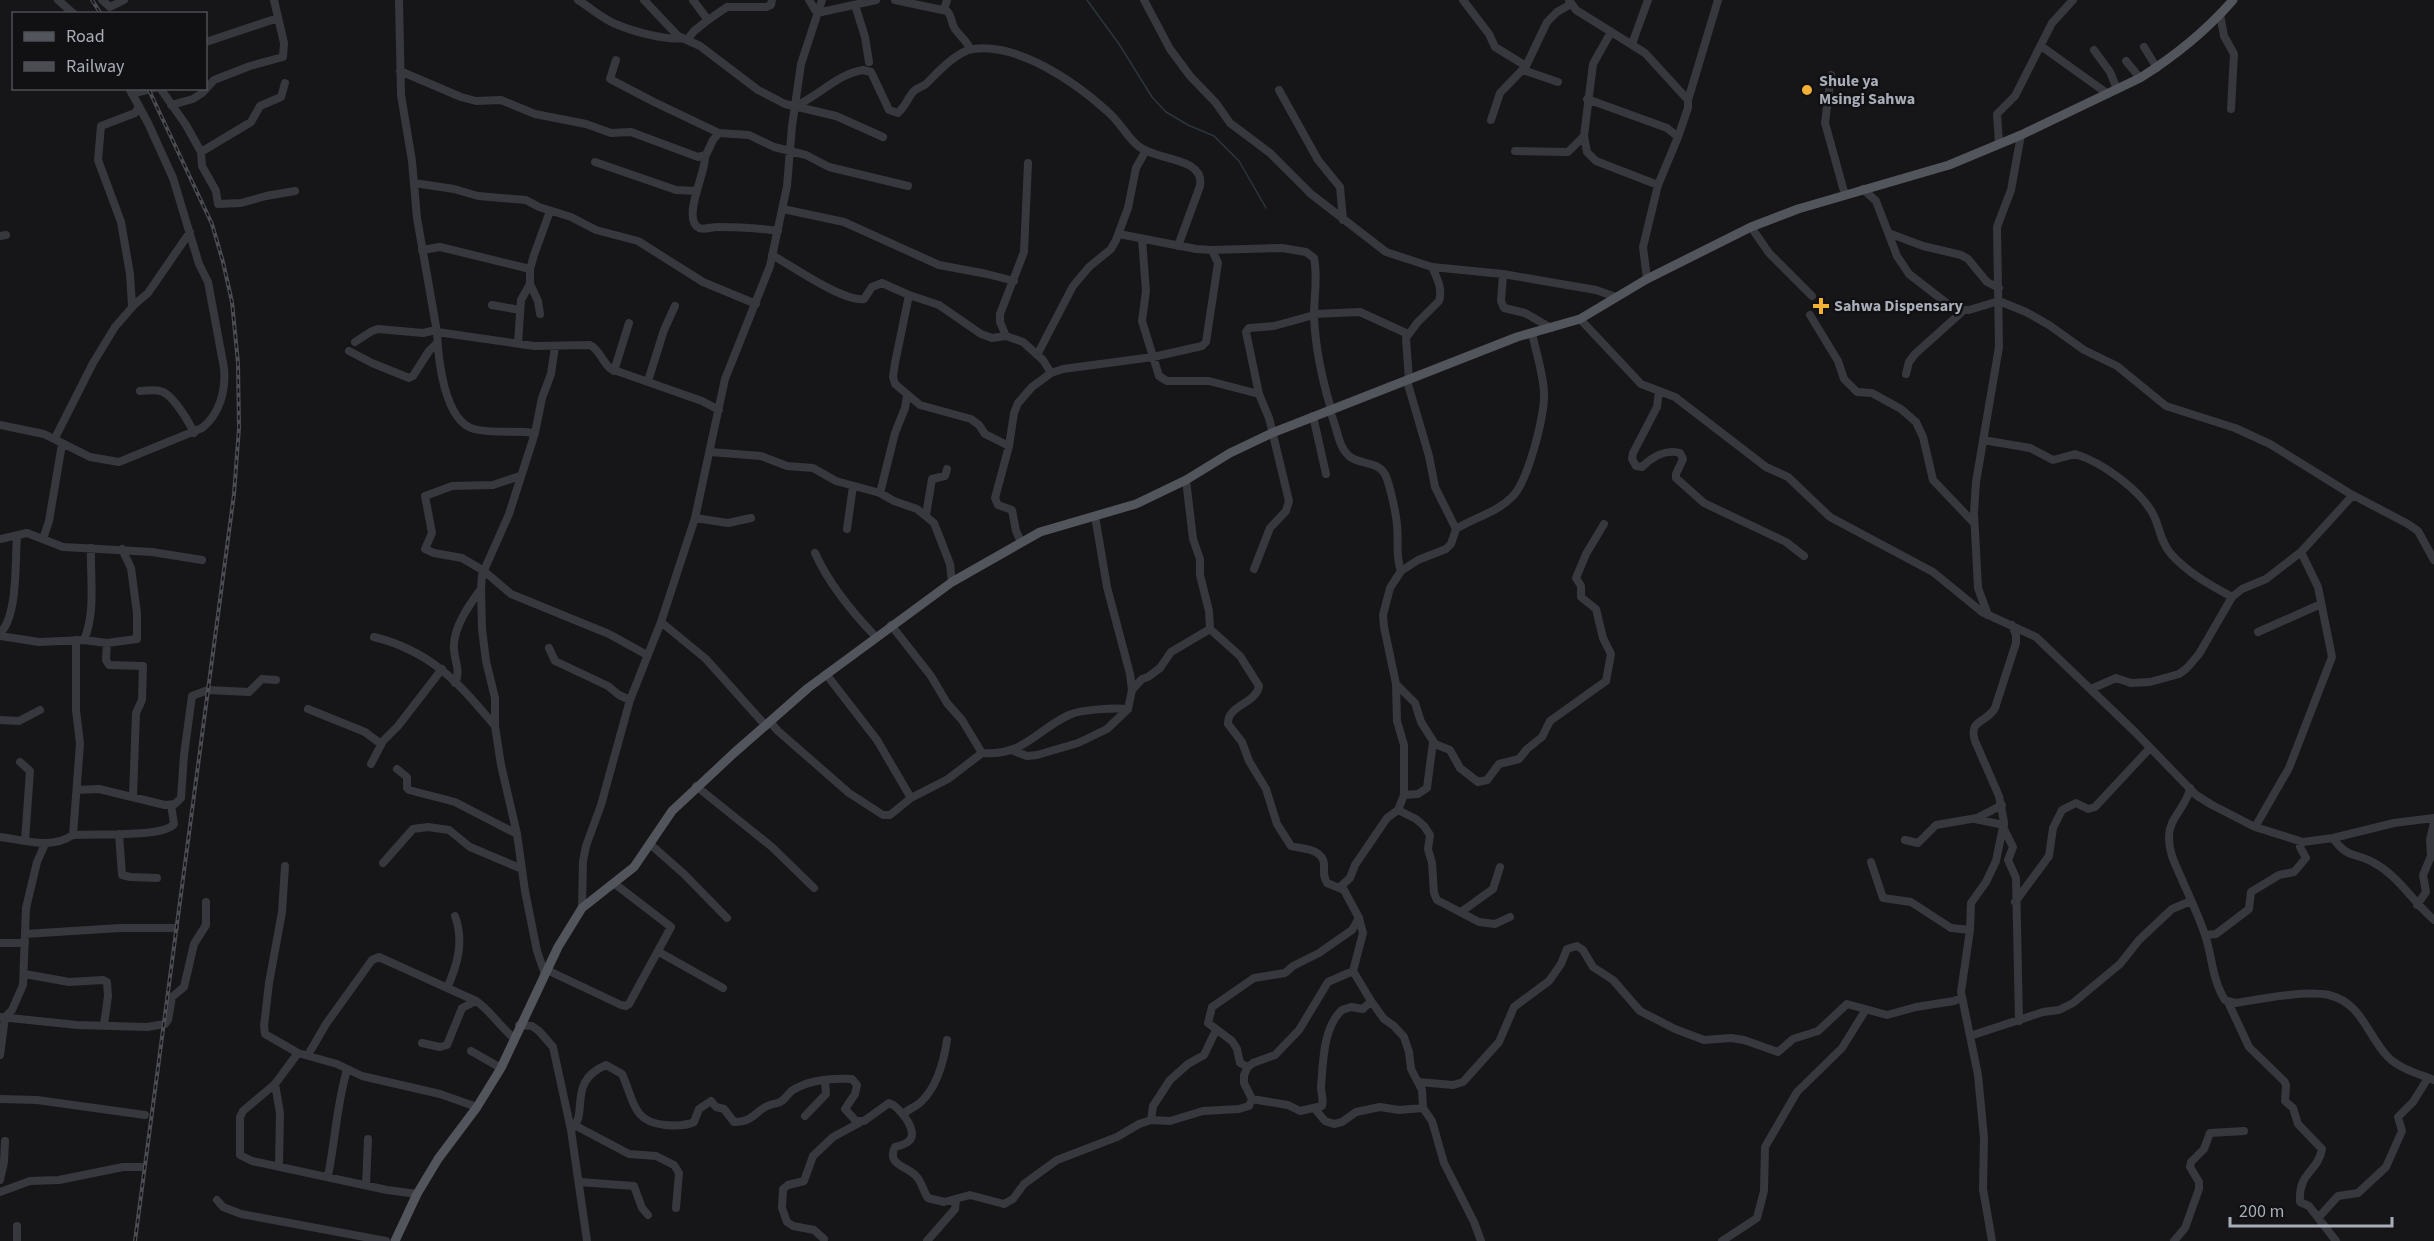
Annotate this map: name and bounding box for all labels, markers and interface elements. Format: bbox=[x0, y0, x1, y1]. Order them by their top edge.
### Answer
legend bbox=[12, 12, 207, 90]
text: Road bbox=[66, 24, 105, 49]
text: Railway bbox=[66, 54, 125, 79]
place label: Shule ya Msingi Sahwa bbox=[1819, 70, 1915, 110]
marker: Shule ya Msingi Sahwa bbox=[1800, 83, 1814, 97]
place label: Sahwa Dispensary bbox=[1834, 295, 1964, 317]
marker: Sahwa Dispensary bbox=[1812, 297, 1830, 315]
scale bar bbox=[2230, 1190, 2392, 1228]
text: 200 m bbox=[2239, 1199, 2284, 1224]

